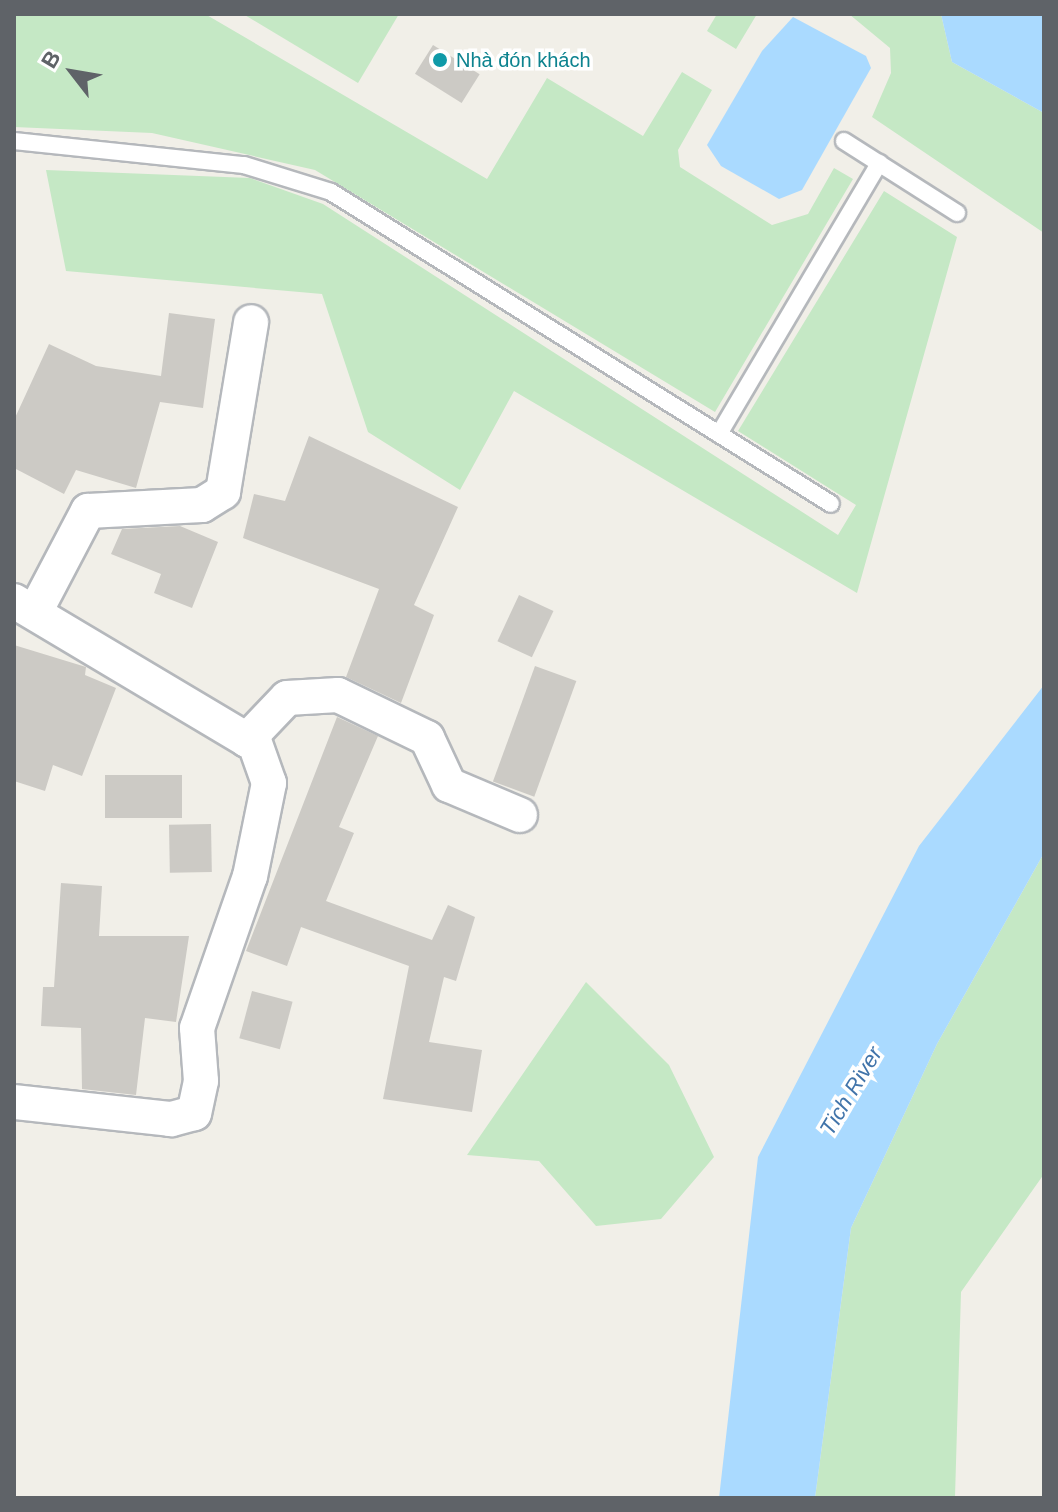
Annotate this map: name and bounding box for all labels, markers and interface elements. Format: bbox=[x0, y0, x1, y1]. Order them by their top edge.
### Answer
north arrow bbox=[32, 32, 112, 112]
text: B bbox=[36, 46, 66, 73]
place label: Nhà đón khách bbox=[456, 48, 591, 72]
marker: Nhà đón khách bbox=[431, 51, 449, 69]
water label: Tich River bbox=[814, 1042, 888, 1140]

